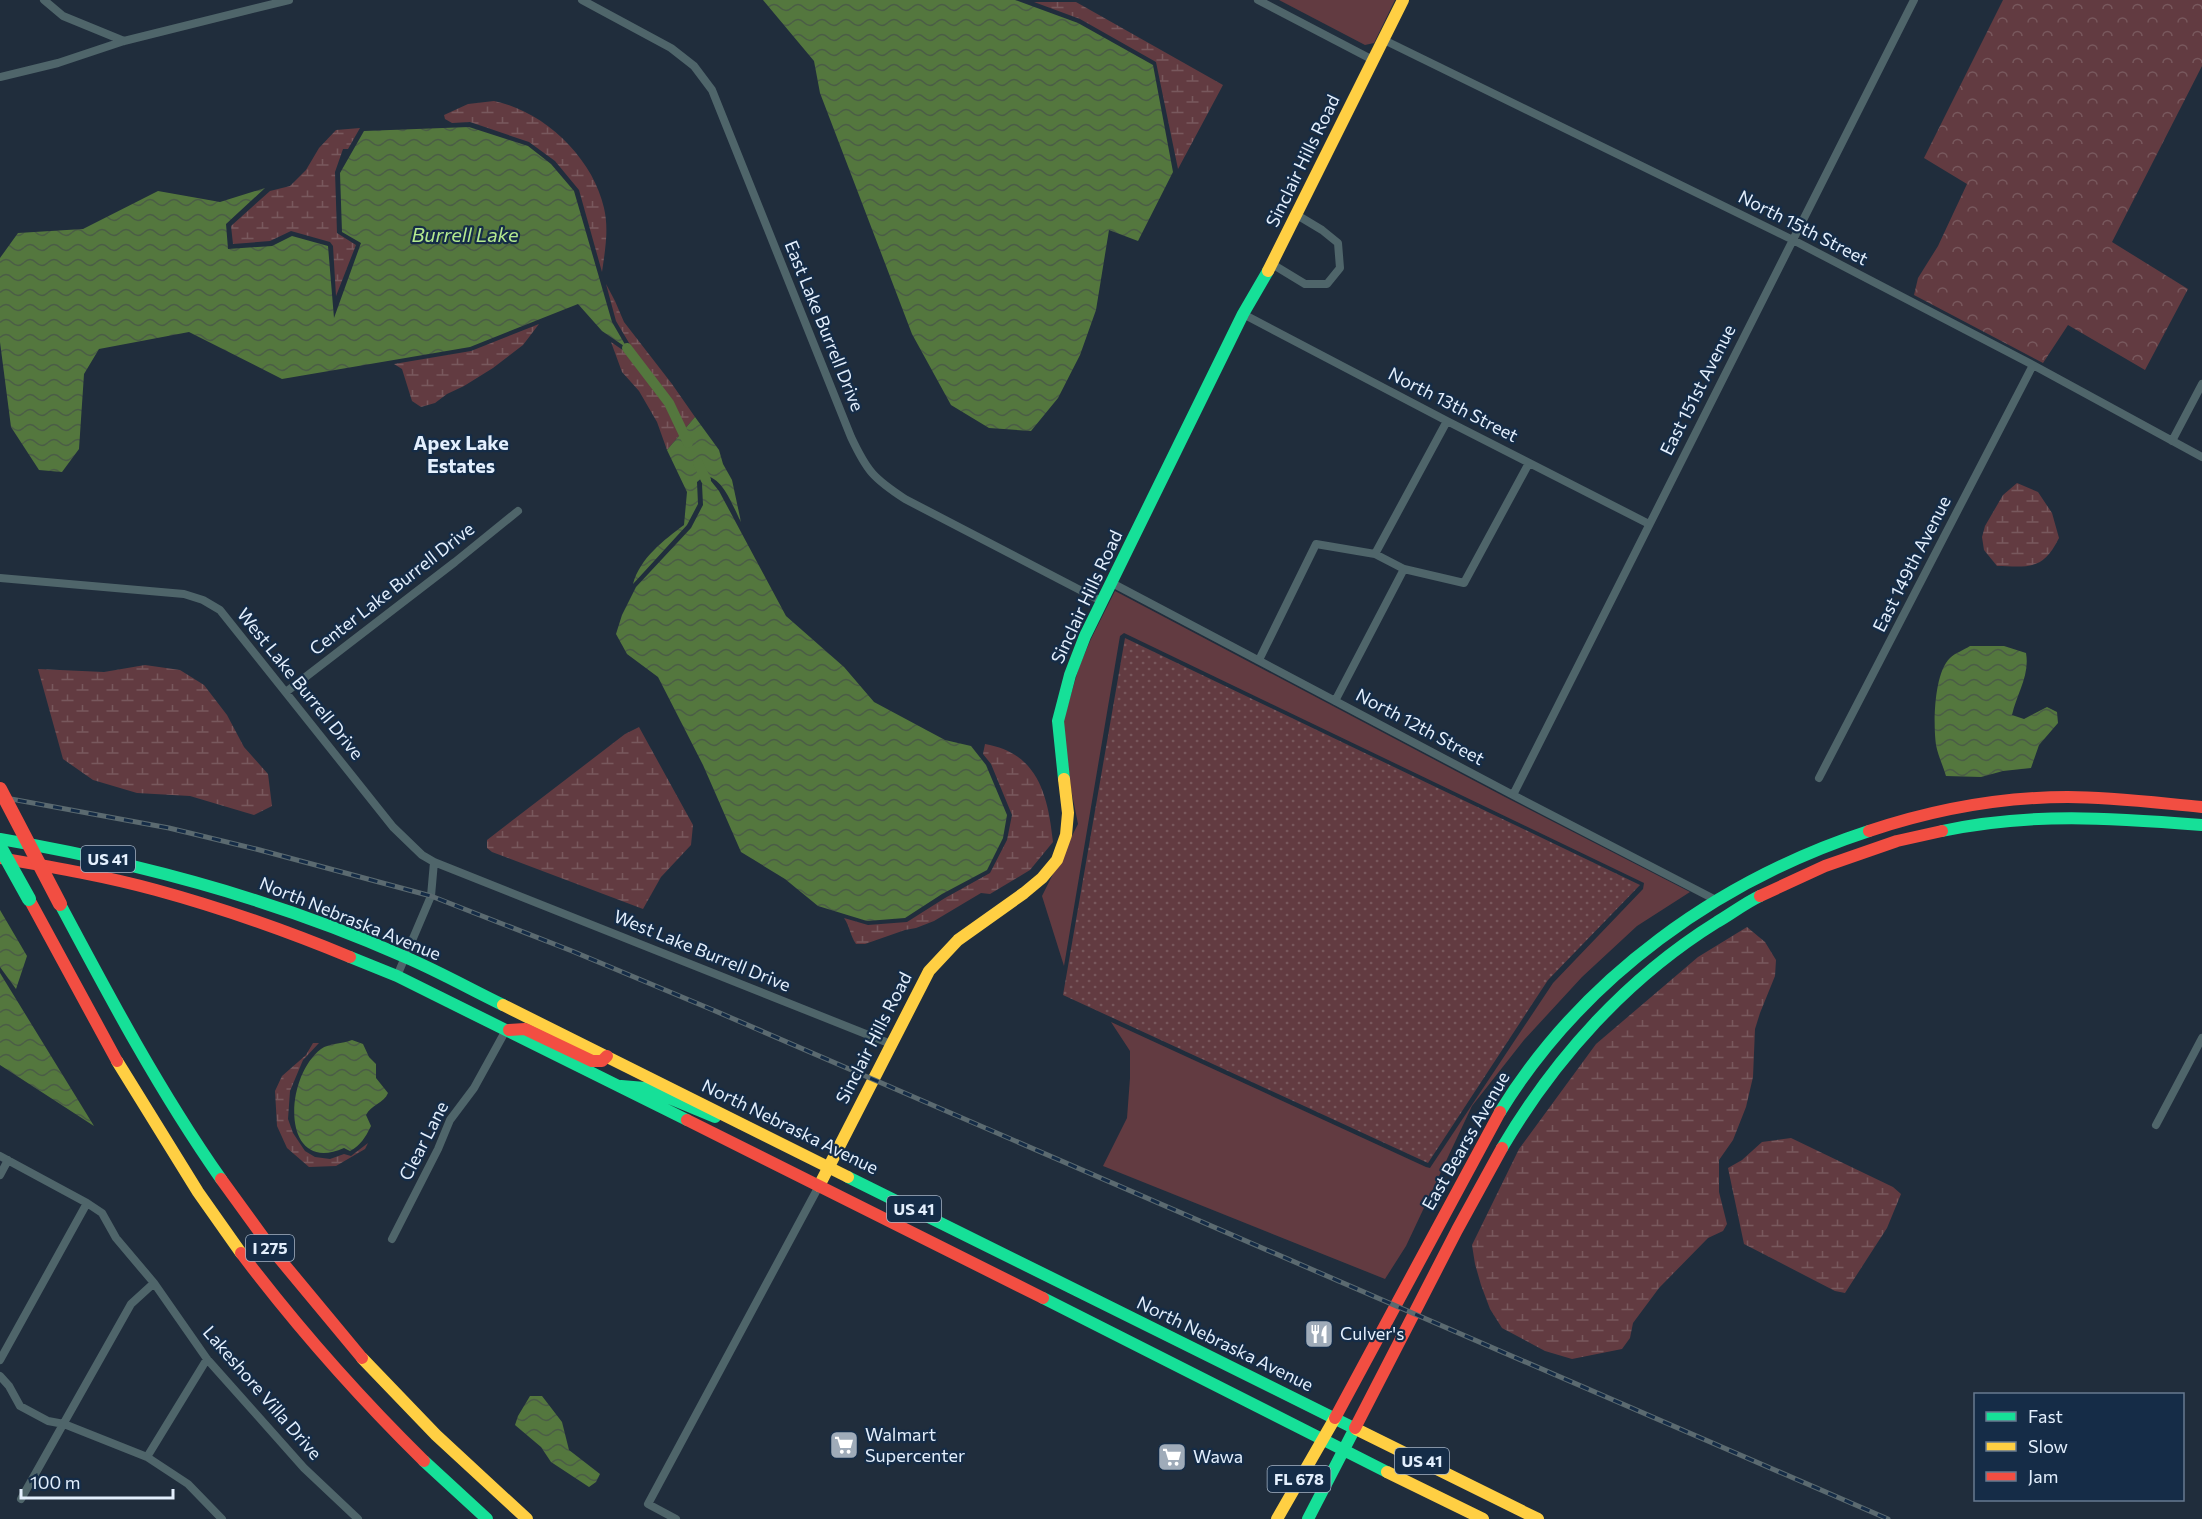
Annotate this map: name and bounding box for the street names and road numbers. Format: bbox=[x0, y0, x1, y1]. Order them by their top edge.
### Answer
street label: Sinclair Hills Road bbox=[1261, 91, 1344, 230]
street label: North 15th Street bbox=[1735, 185, 1872, 269]
street label: East Lake Burrell Drive bbox=[781, 237, 869, 414]
street label: East 151st Avenue bbox=[1655, 320, 1740, 459]
street label: North 13th Street bbox=[1385, 362, 1522, 446]
street label: East 149th Avenue bbox=[1867, 492, 1955, 635]
street label: Center Lake Burrell Drive bbox=[305, 517, 478, 659]
street label: Sinclair Hills Road bbox=[1046, 526, 1127, 667]
street label: West Lake Burrell Drive bbox=[233, 603, 369, 764]
street label: North 12th Street bbox=[1352, 683, 1488, 769]
road number: US 41 bbox=[81, 846, 135, 872]
street label: North Nebraska Avenue bbox=[256, 872, 444, 965]
street label: West Lake Burrell Drive bbox=[611, 904, 794, 996]
street label: Sinclair Hills Road bbox=[830, 968, 916, 1107]
street label: East Bearss Avenue bbox=[1417, 1067, 1514, 1214]
street label: North Nebraska Avenue bbox=[699, 1074, 882, 1178]
street label: Clear Lane bbox=[394, 1097, 452, 1184]
road number: US 41 bbox=[887, 1196, 941, 1222]
road number: I 275 bbox=[246, 1235, 294, 1261]
street label: North Nebraska Avenue bbox=[1134, 1291, 1317, 1395]
street label: Lakeshore Villa Drive bbox=[199, 1321, 327, 1464]
road number: US 41 bbox=[1395, 1448, 1449, 1474]
road number: FL 678 bbox=[1268, 1466, 1330, 1492]

